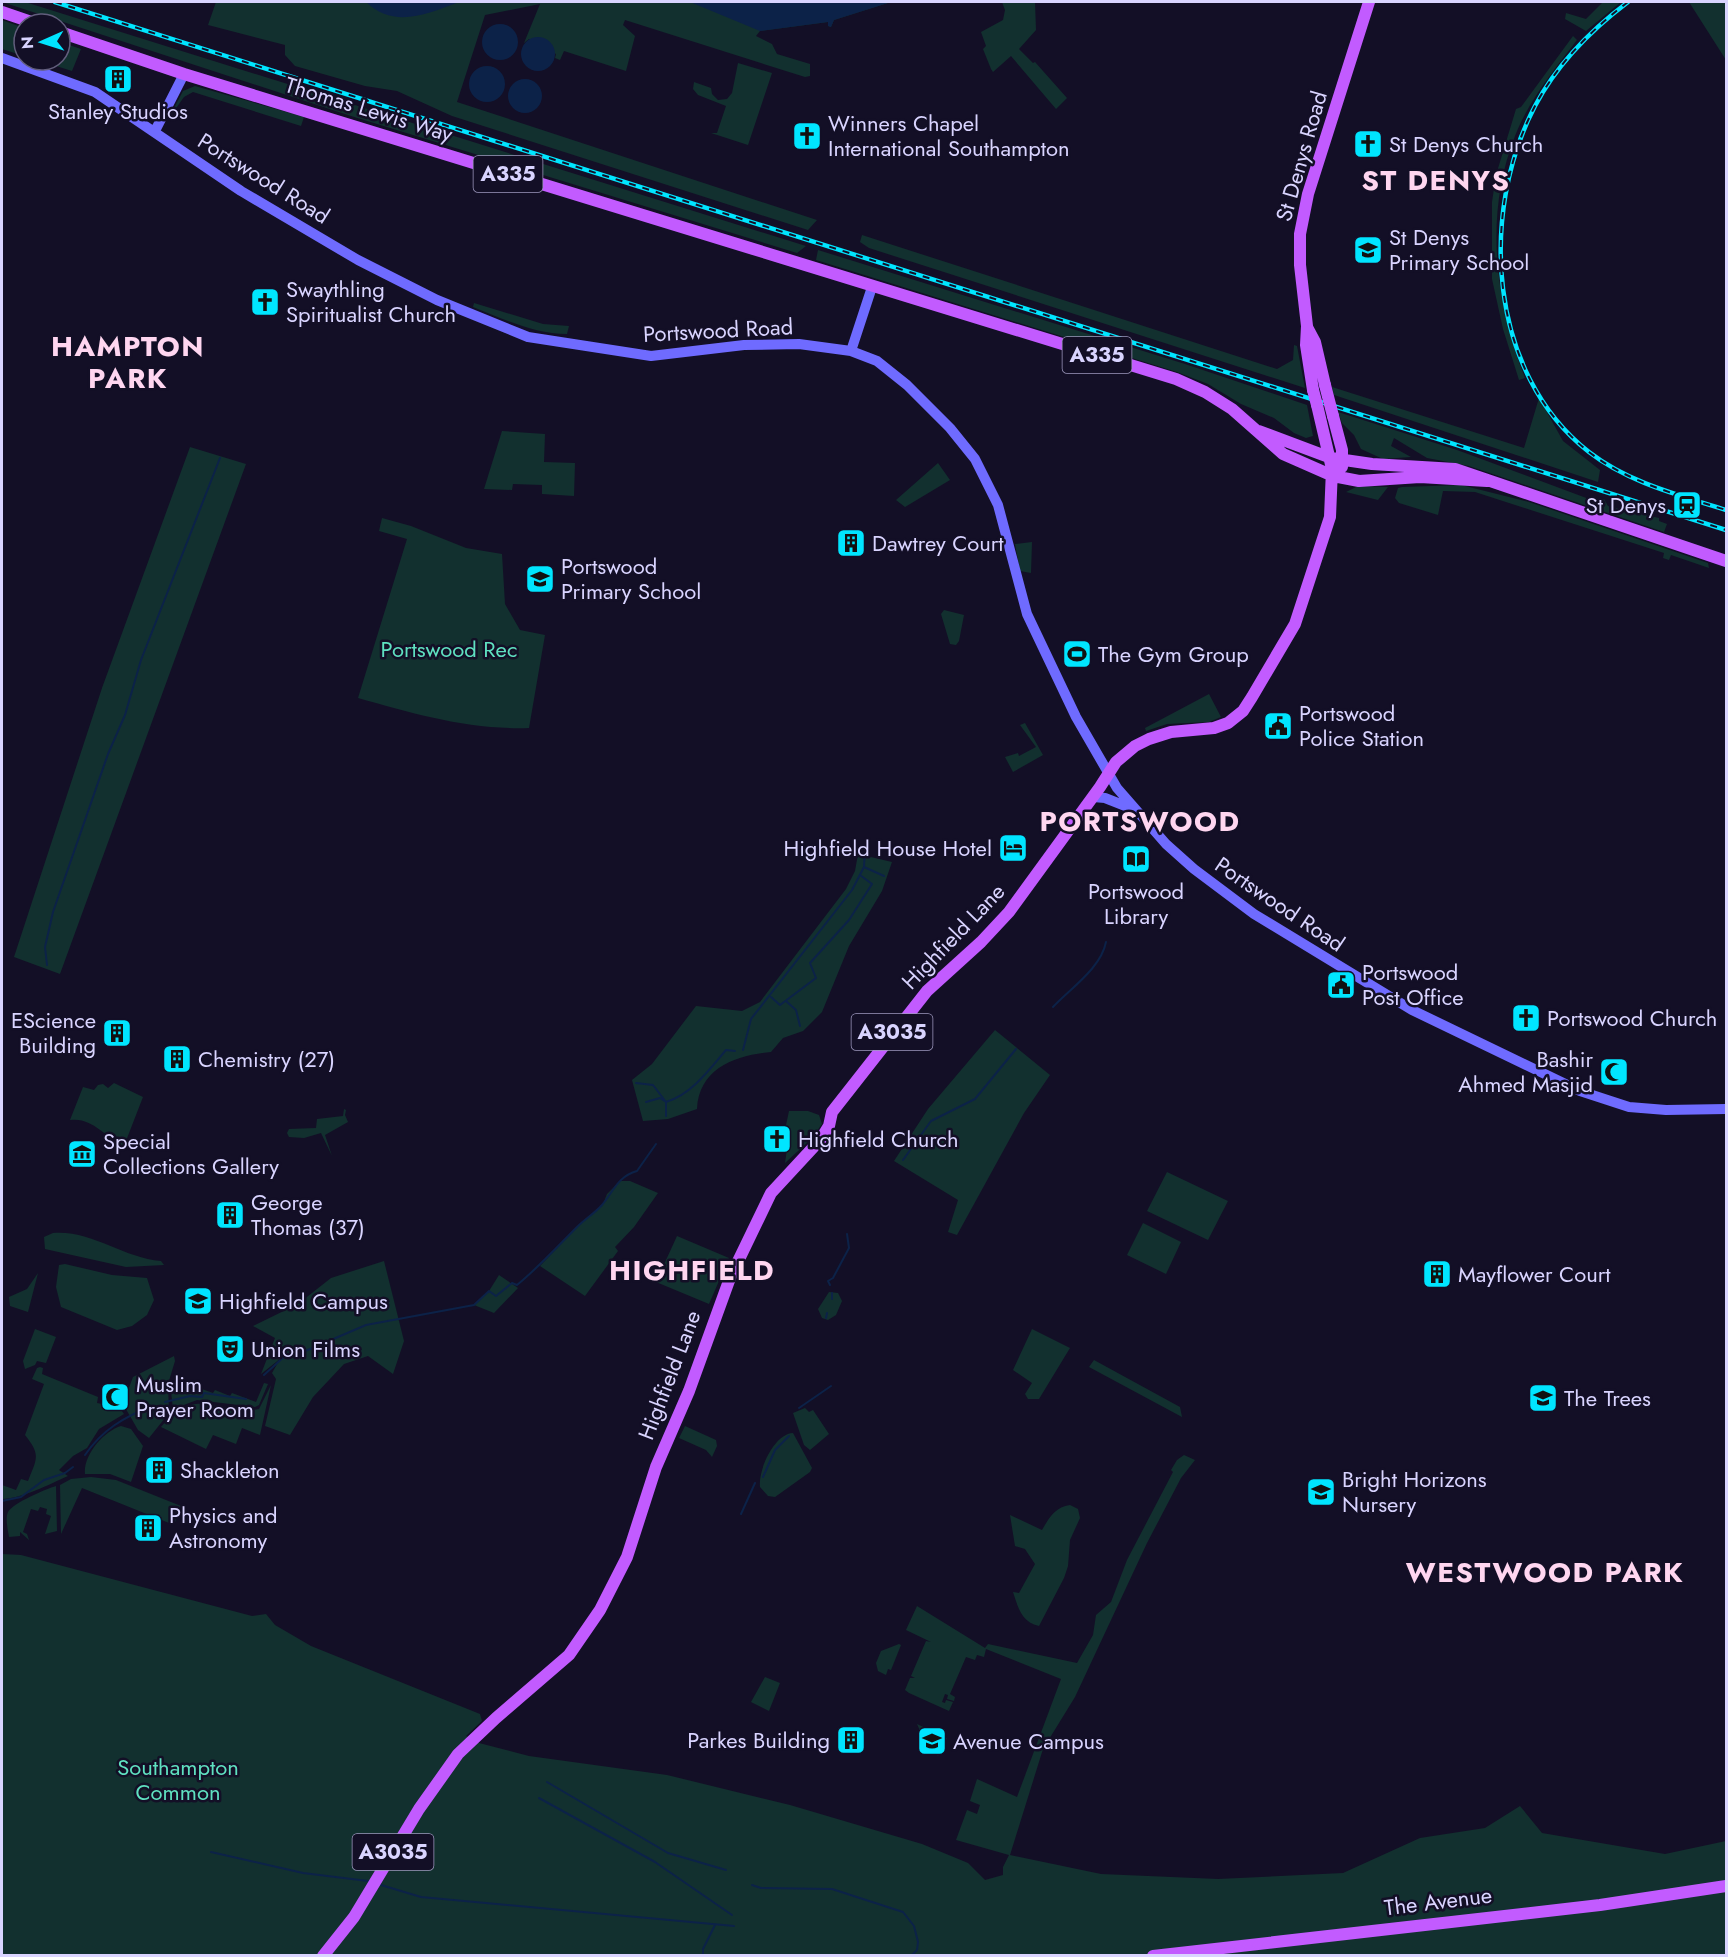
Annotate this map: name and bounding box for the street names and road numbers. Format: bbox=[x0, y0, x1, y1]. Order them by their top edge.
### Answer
street label: Thomas Lewis Way bbox=[281, 68, 457, 150]
street label: St Denys Road bbox=[1267, 87, 1335, 225]
street label: Portswood Road bbox=[192, 125, 336, 231]
road number: A335 bbox=[474, 156, 542, 192]
street label: Portswood Road bbox=[642, 310, 794, 350]
road number: A335 bbox=[1062, 337, 1132, 373]
street label: Portswood Road bbox=[1209, 849, 1351, 959]
street label: Highfield Lane bbox=[894, 876, 1012, 996]
road number: A3035 bbox=[852, 1014, 932, 1050]
street label: Highfield Lane bbox=[630, 1306, 708, 1444]
road number: A3035 bbox=[352, 1834, 434, 1870]
street label: The Avenue bbox=[1382, 1879, 1494, 1923]

